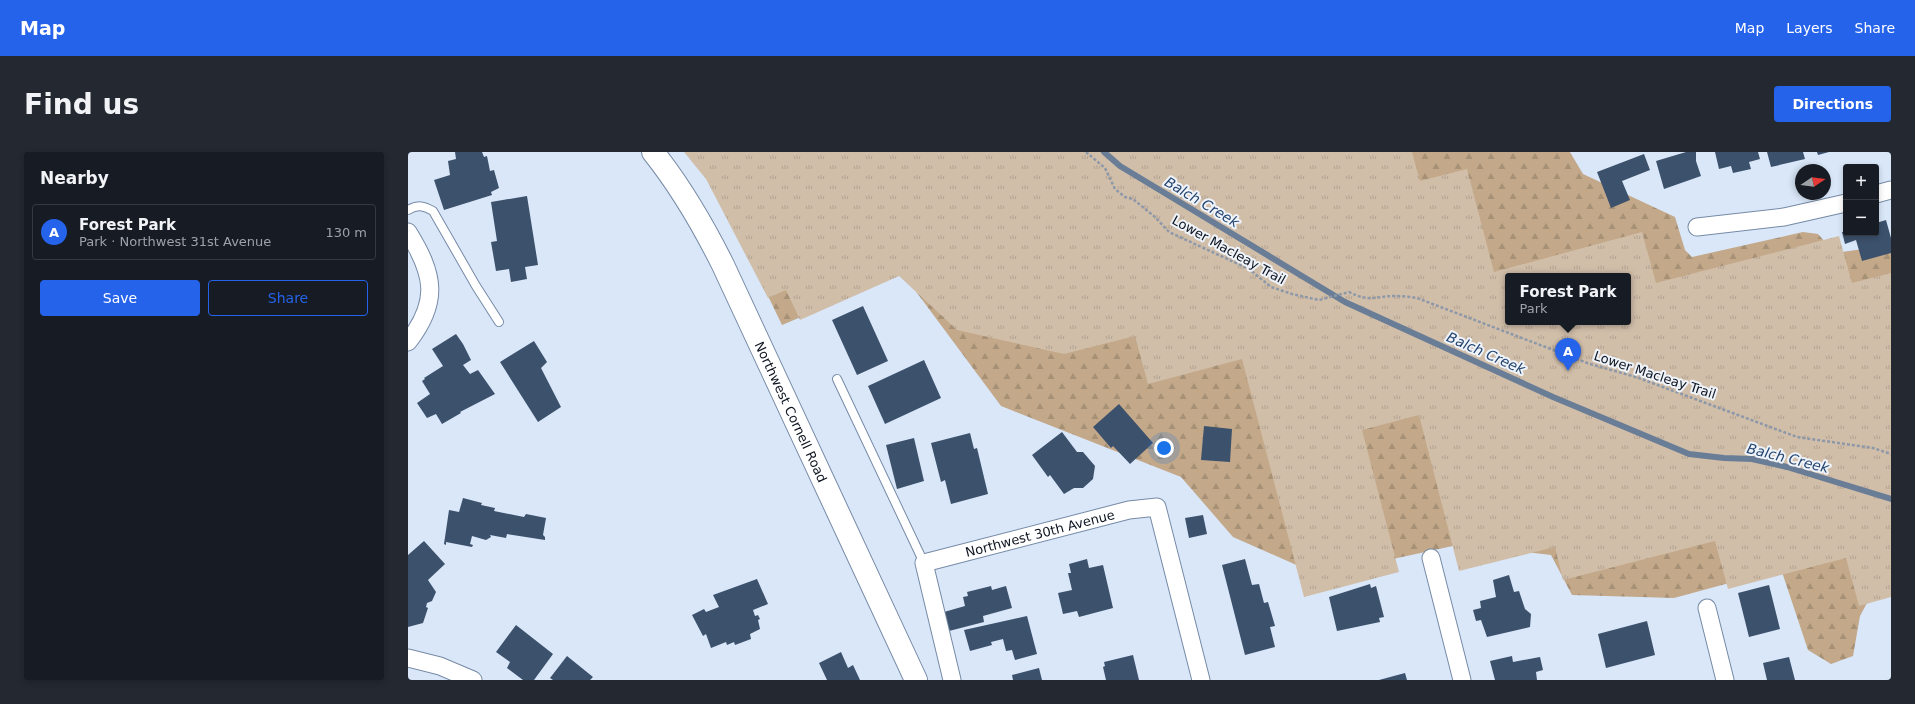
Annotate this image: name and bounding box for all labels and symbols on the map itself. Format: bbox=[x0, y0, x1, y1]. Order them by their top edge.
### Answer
north arrow bbox=[1795, 164, 1831, 200]
water label: Balch Creek bbox=[1162, 174, 1243, 231]
street label: Lower Macleay Trail bbox=[1170, 213, 1288, 287]
water label: Balch Creek bbox=[1444, 329, 1528, 378]
pin: A bbox=[1555, 338, 1581, 371]
street label: Northwest Cornell Road bbox=[752, 339, 830, 485]
street label: Lower Macleay Trail bbox=[1592, 348, 1718, 402]
your location bbox=[1154, 438, 1174, 458]
water label: Balch Creek bbox=[1745, 440, 1832, 476]
street label: Northwest 30th Avenue bbox=[964, 507, 1116, 560]

